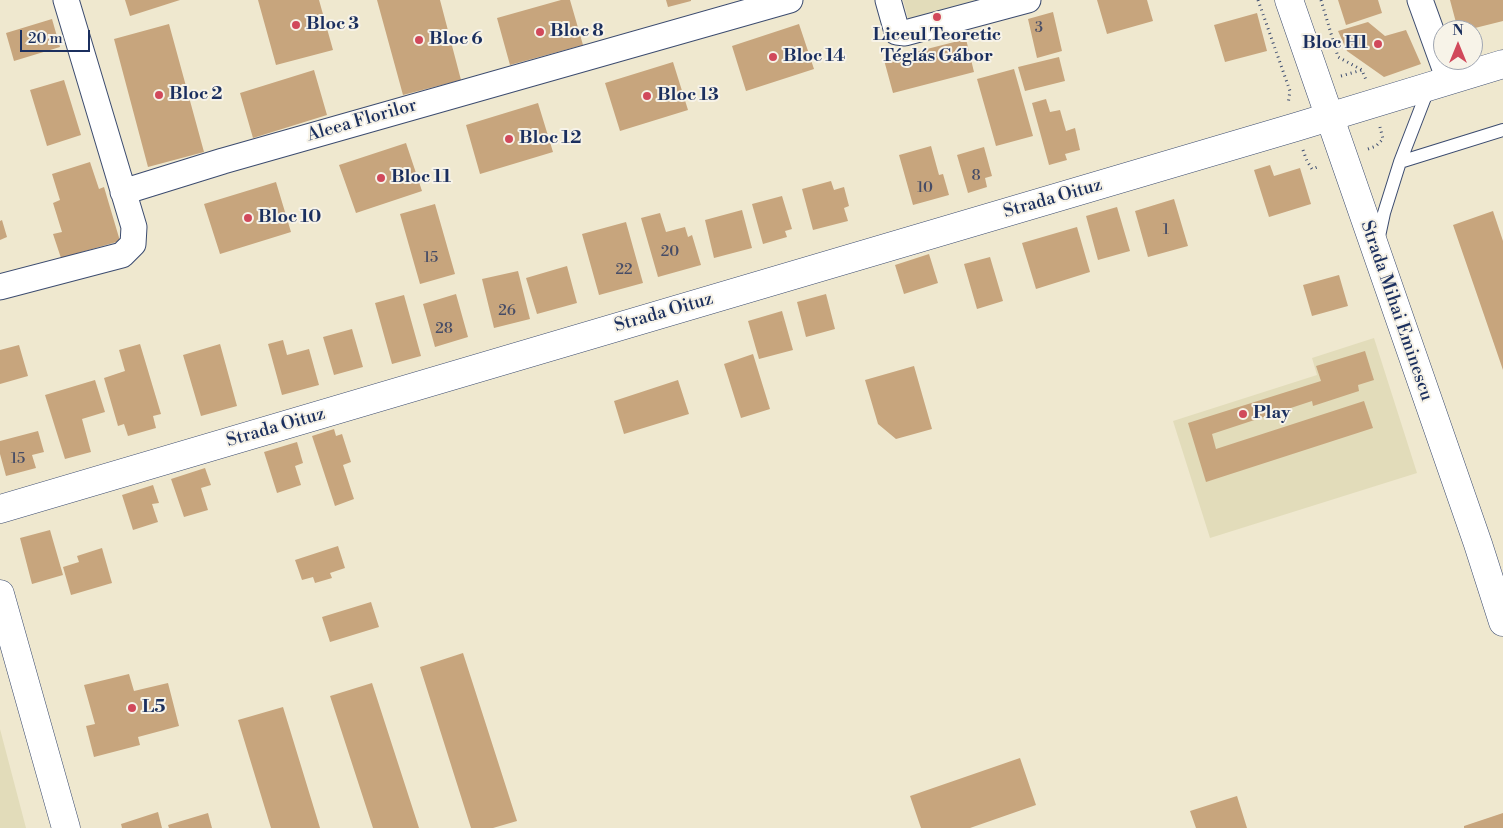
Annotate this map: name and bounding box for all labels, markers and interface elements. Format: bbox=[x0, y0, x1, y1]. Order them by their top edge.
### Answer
marker: Liceul Teoretic Téglás Gábor bbox=[931, 11, 943, 23]
place label: Bloc 3 bbox=[306, 14, 359, 36]
marker: Bloc 3 bbox=[290, 19, 302, 31]
house number: 3 bbox=[1035, 19, 1043, 37]
scale bar bbox=[22, 20, 92, 52]
north arrow bbox=[1433, 20, 1483, 70]
place label: Bloc 8 bbox=[550, 21, 604, 43]
text: N bbox=[1452, 22, 1464, 40]
place label: Liceul Teoretic Téglás Gábor bbox=[873, 25, 1001, 68]
marker: Bloc 8 bbox=[534, 26, 546, 38]
text: 20 m bbox=[28, 29, 63, 48]
place label: Bloc 6 bbox=[429, 29, 483, 51]
place label: Bloc H1 bbox=[1302, 33, 1368, 55]
marker: Bloc 6 bbox=[413, 34, 425, 46]
marker: Bloc H1 bbox=[1372, 38, 1384, 50]
place label: Bloc 14 bbox=[783, 46, 845, 68]
marker: Bloc 14 bbox=[767, 51, 779, 63]
place label: Bloc 2 bbox=[169, 84, 223, 106]
place label: Bloc 13 bbox=[657, 85, 719, 107]
marker: Bloc 2 bbox=[153, 89, 165, 101]
marker: Bloc 13 bbox=[641, 90, 653, 102]
street label: Aleea Florilor bbox=[305, 95, 419, 147]
place label: Bloc 12 bbox=[519, 128, 582, 150]
marker: Bloc 12 bbox=[503, 133, 515, 145]
place label: Bloc 11 bbox=[391, 167, 451, 189]
house number: 8 bbox=[971, 167, 981, 185]
marker: Bloc 11 bbox=[375, 172, 387, 184]
street label: Strada Oituz bbox=[1001, 175, 1105, 223]
house number: 10 bbox=[917, 179, 933, 197]
place label: Bloc 10 bbox=[258, 207, 321, 229]
marker: Bloc 10 bbox=[242, 212, 254, 224]
street label: Strada Mihai Eminescu bbox=[1355, 218, 1437, 404]
house number: 1 bbox=[1163, 221, 1169, 239]
house number: 20 bbox=[661, 243, 679, 261]
house number: 15 bbox=[424, 249, 438, 267]
house number: 22 bbox=[615, 261, 633, 279]
street label: Strada Oituz bbox=[612, 289, 716, 337]
house number: 26 bbox=[498, 302, 516, 320]
house number: 28 bbox=[435, 320, 453, 338]
place label: Play bbox=[1253, 403, 1290, 425]
street label: Strada Oituz bbox=[224, 404, 328, 452]
marker: Play bbox=[1237, 408, 1249, 420]
house number: 15 bbox=[11, 450, 25, 468]
place label: L5 bbox=[142, 697, 165, 719]
marker: L5 bbox=[126, 702, 138, 714]

